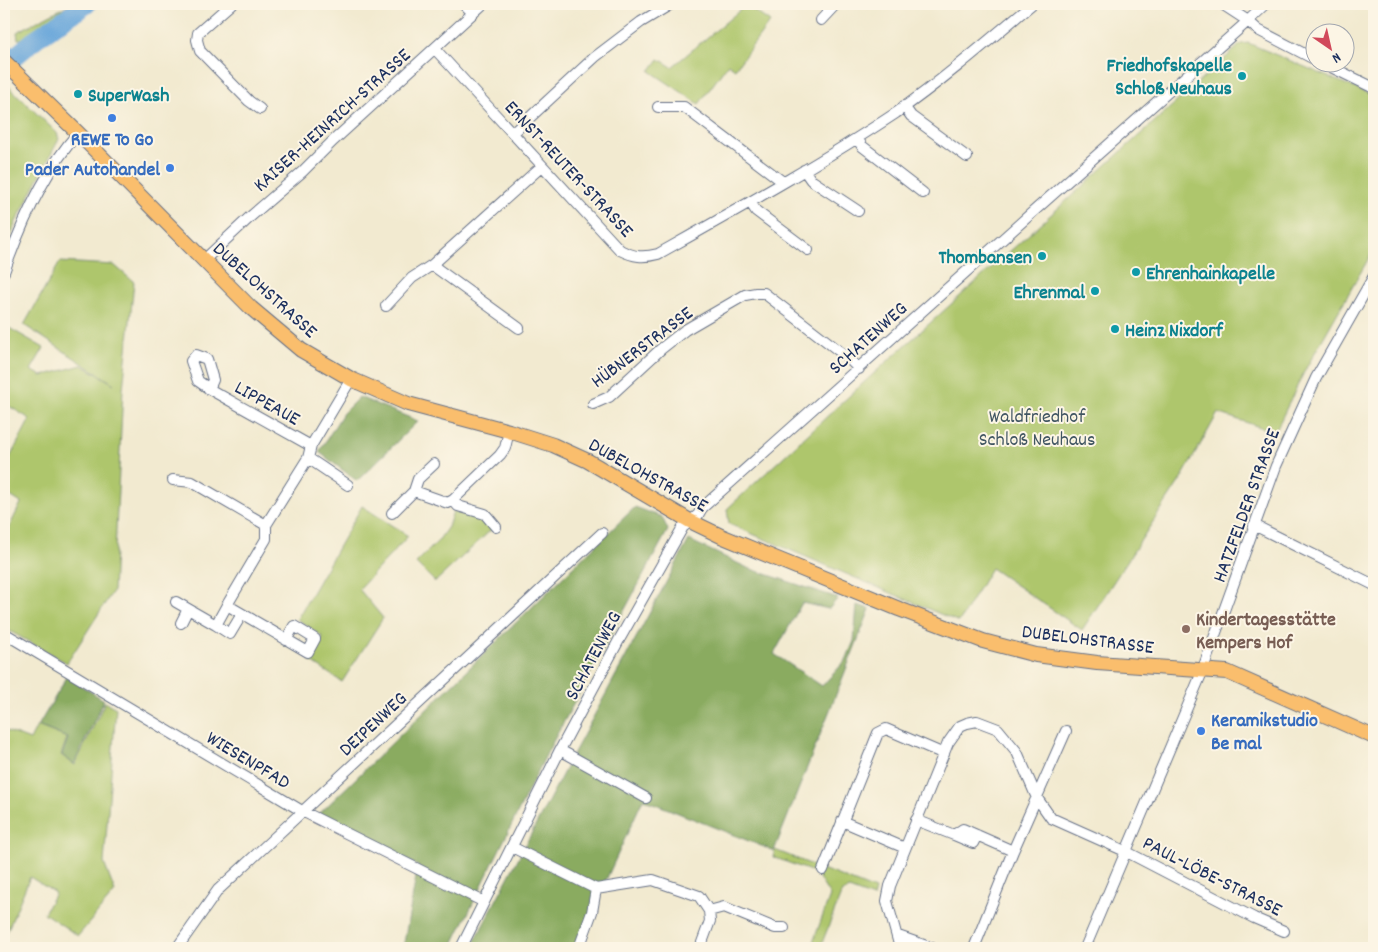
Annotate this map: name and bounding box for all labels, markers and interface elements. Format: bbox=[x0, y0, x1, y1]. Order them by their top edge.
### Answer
north arrow bbox=[1306, 22, 1356, 72]
street label: KAISER-HEINRICH-STRASSE bbox=[248, 43, 418, 200]
text: N bbox=[1328, 47, 1345, 67]
place label: Friedhofskapelle Schloß Neuhaus bbox=[1106, 53, 1232, 104]
marker: Friedhofskapelle Schloß Neuhaus bbox=[1236, 70, 1248, 82]
place label: SuperWash bbox=[88, 83, 169, 111]
marker: SuperWash bbox=[72, 88, 84, 100]
street label: ERNST-REUTER-STRASSE bbox=[497, 95, 639, 245]
marker: REWE To Go bbox=[106, 112, 118, 124]
place label: REWE To Go bbox=[71, 127, 153, 155]
place label: Pader Autohandel bbox=[25, 157, 160, 185]
marker: Pader Autohandel bbox=[164, 162, 176, 174]
street label: DUBELOHSTRASSE bbox=[205, 236, 323, 346]
place label: Thombansen bbox=[938, 245, 1032, 273]
marker: Thombansen bbox=[1036, 250, 1048, 262]
place label: Ehrenhainkapelle bbox=[1146, 261, 1275, 289]
marker: Ehrenhainkapelle bbox=[1130, 266, 1142, 278]
place label: Ehrenmal bbox=[1013, 280, 1085, 308]
marker: Ehrenmal bbox=[1089, 285, 1101, 297]
street label: SCHATENWEG bbox=[823, 296, 915, 382]
street label: HÜBNERSTRASSE bbox=[586, 301, 700, 396]
place label: Heinz Nixdorf bbox=[1125, 318, 1224, 346]
marker: Heinz Nixdorf bbox=[1109, 323, 1121, 335]
street label: LIPPEAUE bbox=[229, 375, 304, 434]
park label: Waldfriedhof Schloß Neuhaus bbox=[979, 404, 1095, 455]
street label: HATZFELDER STRASSE bbox=[1207, 425, 1289, 587]
street label: DUBELOHSTRASSE bbox=[583, 432, 712, 521]
street label: SCHATENWEG bbox=[559, 607, 630, 706]
place label: Kindertagesstätte Kempers Hof bbox=[1196, 607, 1336, 658]
street label: DUBELOHSTRASSE bbox=[1020, 619, 1155, 663]
marker: Kindertagesstätte Kempers Hof bbox=[1180, 623, 1192, 635]
street label: DEIPENWEG bbox=[334, 686, 414, 764]
place label: Keramikstudio Be mal bbox=[1211, 708, 1318, 759]
street label: WIESENPFAD bbox=[200, 725, 295, 798]
marker: Keramikstudio Be mal bbox=[1195, 725, 1207, 737]
street label: PAUL-LÖBE-STRASSE bbox=[1137, 830, 1286, 925]

